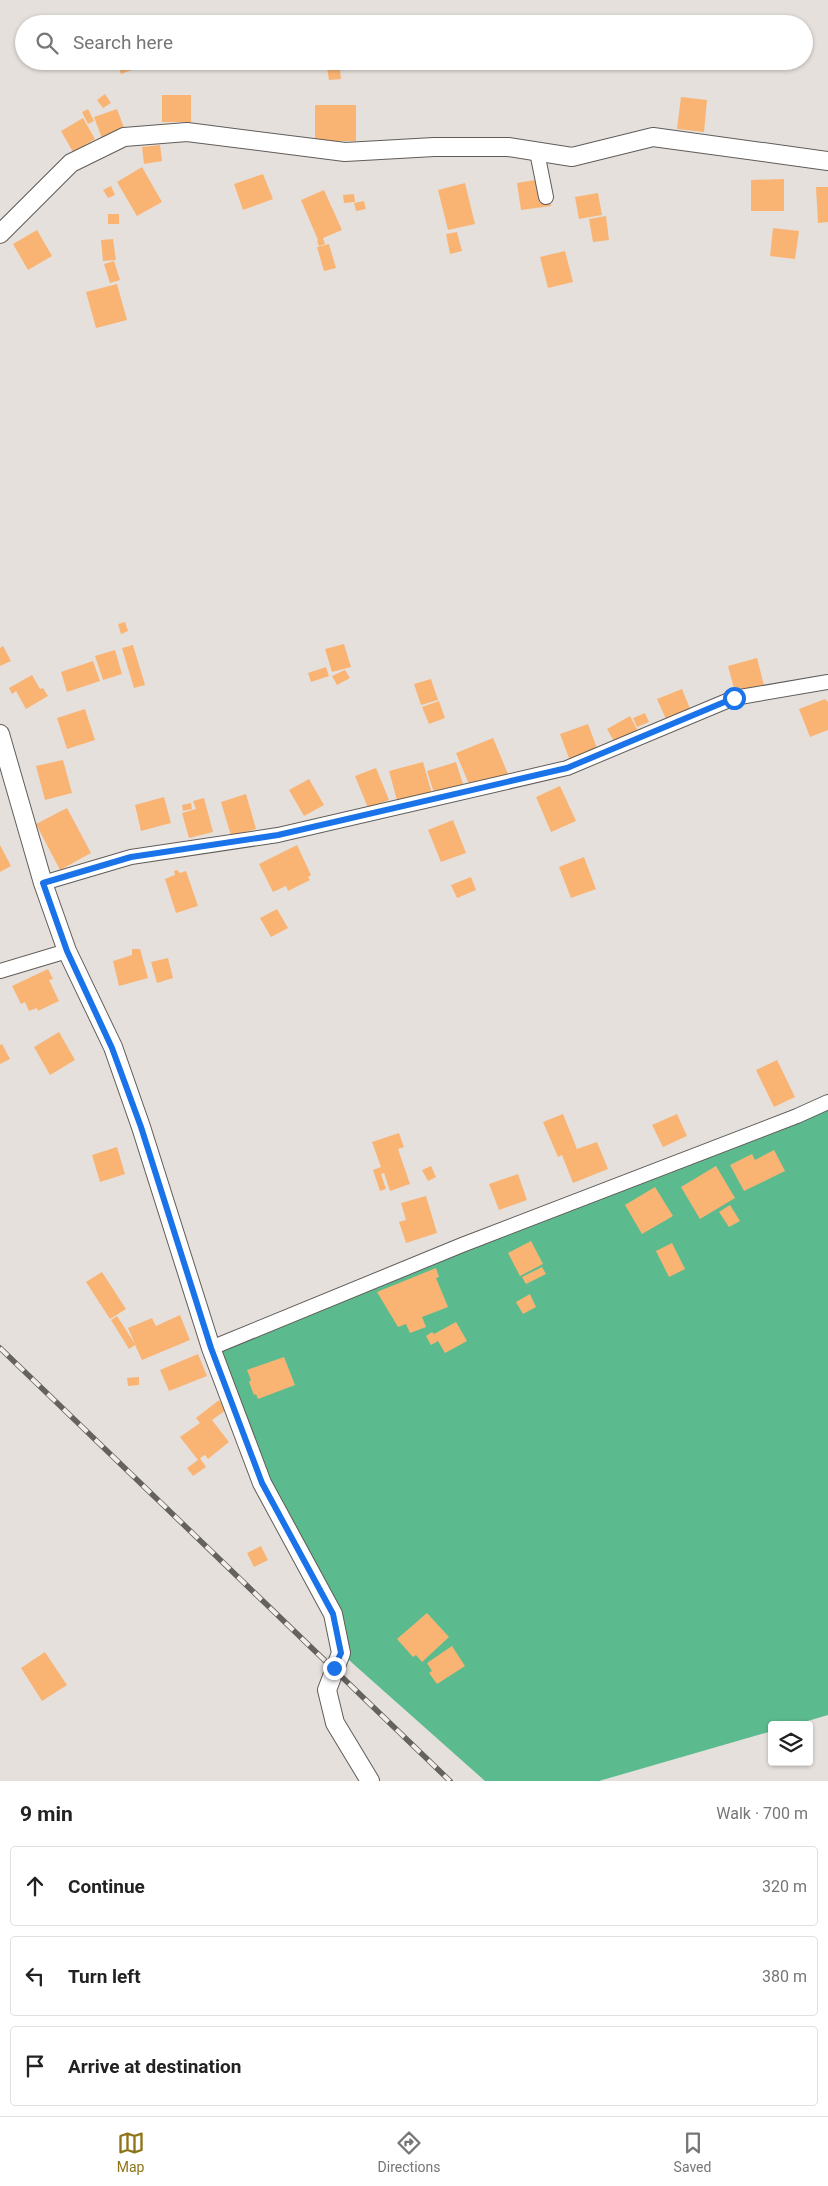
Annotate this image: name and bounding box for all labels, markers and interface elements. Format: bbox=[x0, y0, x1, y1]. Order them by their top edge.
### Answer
search box bbox=[15, 15, 813, 70]
icon: search bbox=[33, 29, 61, 57]
text: Search here bbox=[73, 31, 173, 54]
route start bbox=[723, 687, 746, 710]
route end bbox=[323, 1657, 346, 1680]
map controls bbox=[768, 1721, 813, 1766]
button: layers bbox=[768, 1721, 813, 1766]
text: 9 min bbox=[20, 1802, 73, 1826]
text: Walk · 700 m bbox=[716, 1804, 808, 1823]
icon: ahead bbox=[21, 1872, 49, 1900]
text: Continue bbox=[68, 1875, 145, 1898]
text: 320 m bbox=[762, 1877, 807, 1896]
icon: left bbox=[21, 1962, 49, 1990]
text: Turn left bbox=[68, 1965, 141, 1988]
text: 380 m bbox=[762, 1967, 807, 1986]
icon: arrive bbox=[21, 2052, 49, 2080]
text: Arrive at destination bbox=[68, 2055, 241, 2078]
tab: Map bbox=[117, 2129, 145, 2175]
tab: Directions bbox=[378, 2129, 441, 2175]
tab: Saved bbox=[674, 2129, 711, 2175]

